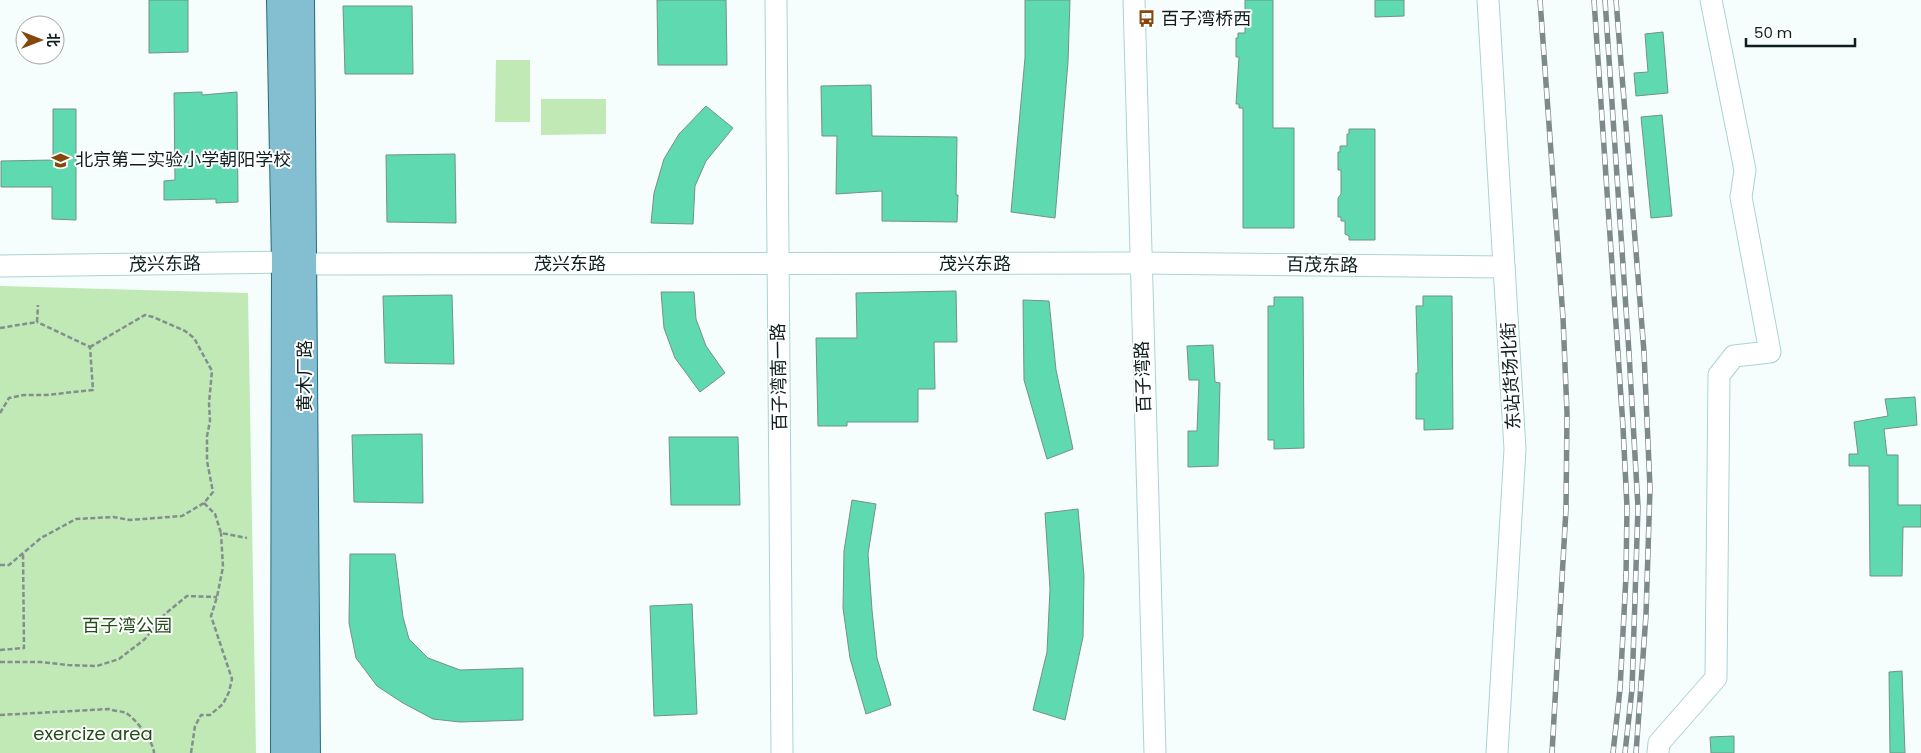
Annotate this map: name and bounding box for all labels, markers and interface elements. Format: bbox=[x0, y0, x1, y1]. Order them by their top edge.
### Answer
place label: 百子湾桥西 bbox=[1161, 6, 1251, 31]
bus stop icon: 百子湾桥西 bbox=[1137, 9, 1157, 29]
north arrow bbox=[15, 15, 65, 65]
scale bar bbox=[1746, 15, 1855, 47]
text: 50 m bbox=[1754, 22, 1792, 43]
text: 北 bbox=[43, 33, 63, 47]
place label: 北京第二实验小学朝阳学校 bbox=[75, 147, 291, 172]
school or university icon: 北京第二实验小学朝阳学校 bbox=[51, 150, 71, 170]
street label: 茂兴东路 bbox=[129, 250, 201, 277]
street label: 茂兴东路 bbox=[534, 251, 606, 276]
street label: 茂兴东路 bbox=[939, 251, 1011, 276]
street label: 百茂东路 bbox=[1286, 251, 1358, 278]
street label: 东站货场北街 bbox=[1495, 321, 1526, 431]
street label: 百子湾南一路 bbox=[765, 323, 792, 431]
street label: 黄木厂路 bbox=[292, 340, 317, 412]
street label: 百子湾路 bbox=[1129, 341, 1156, 413]
park label: 百子湾公园 bbox=[82, 613, 172, 638]
park label: exercize area bbox=[33, 721, 153, 746]

